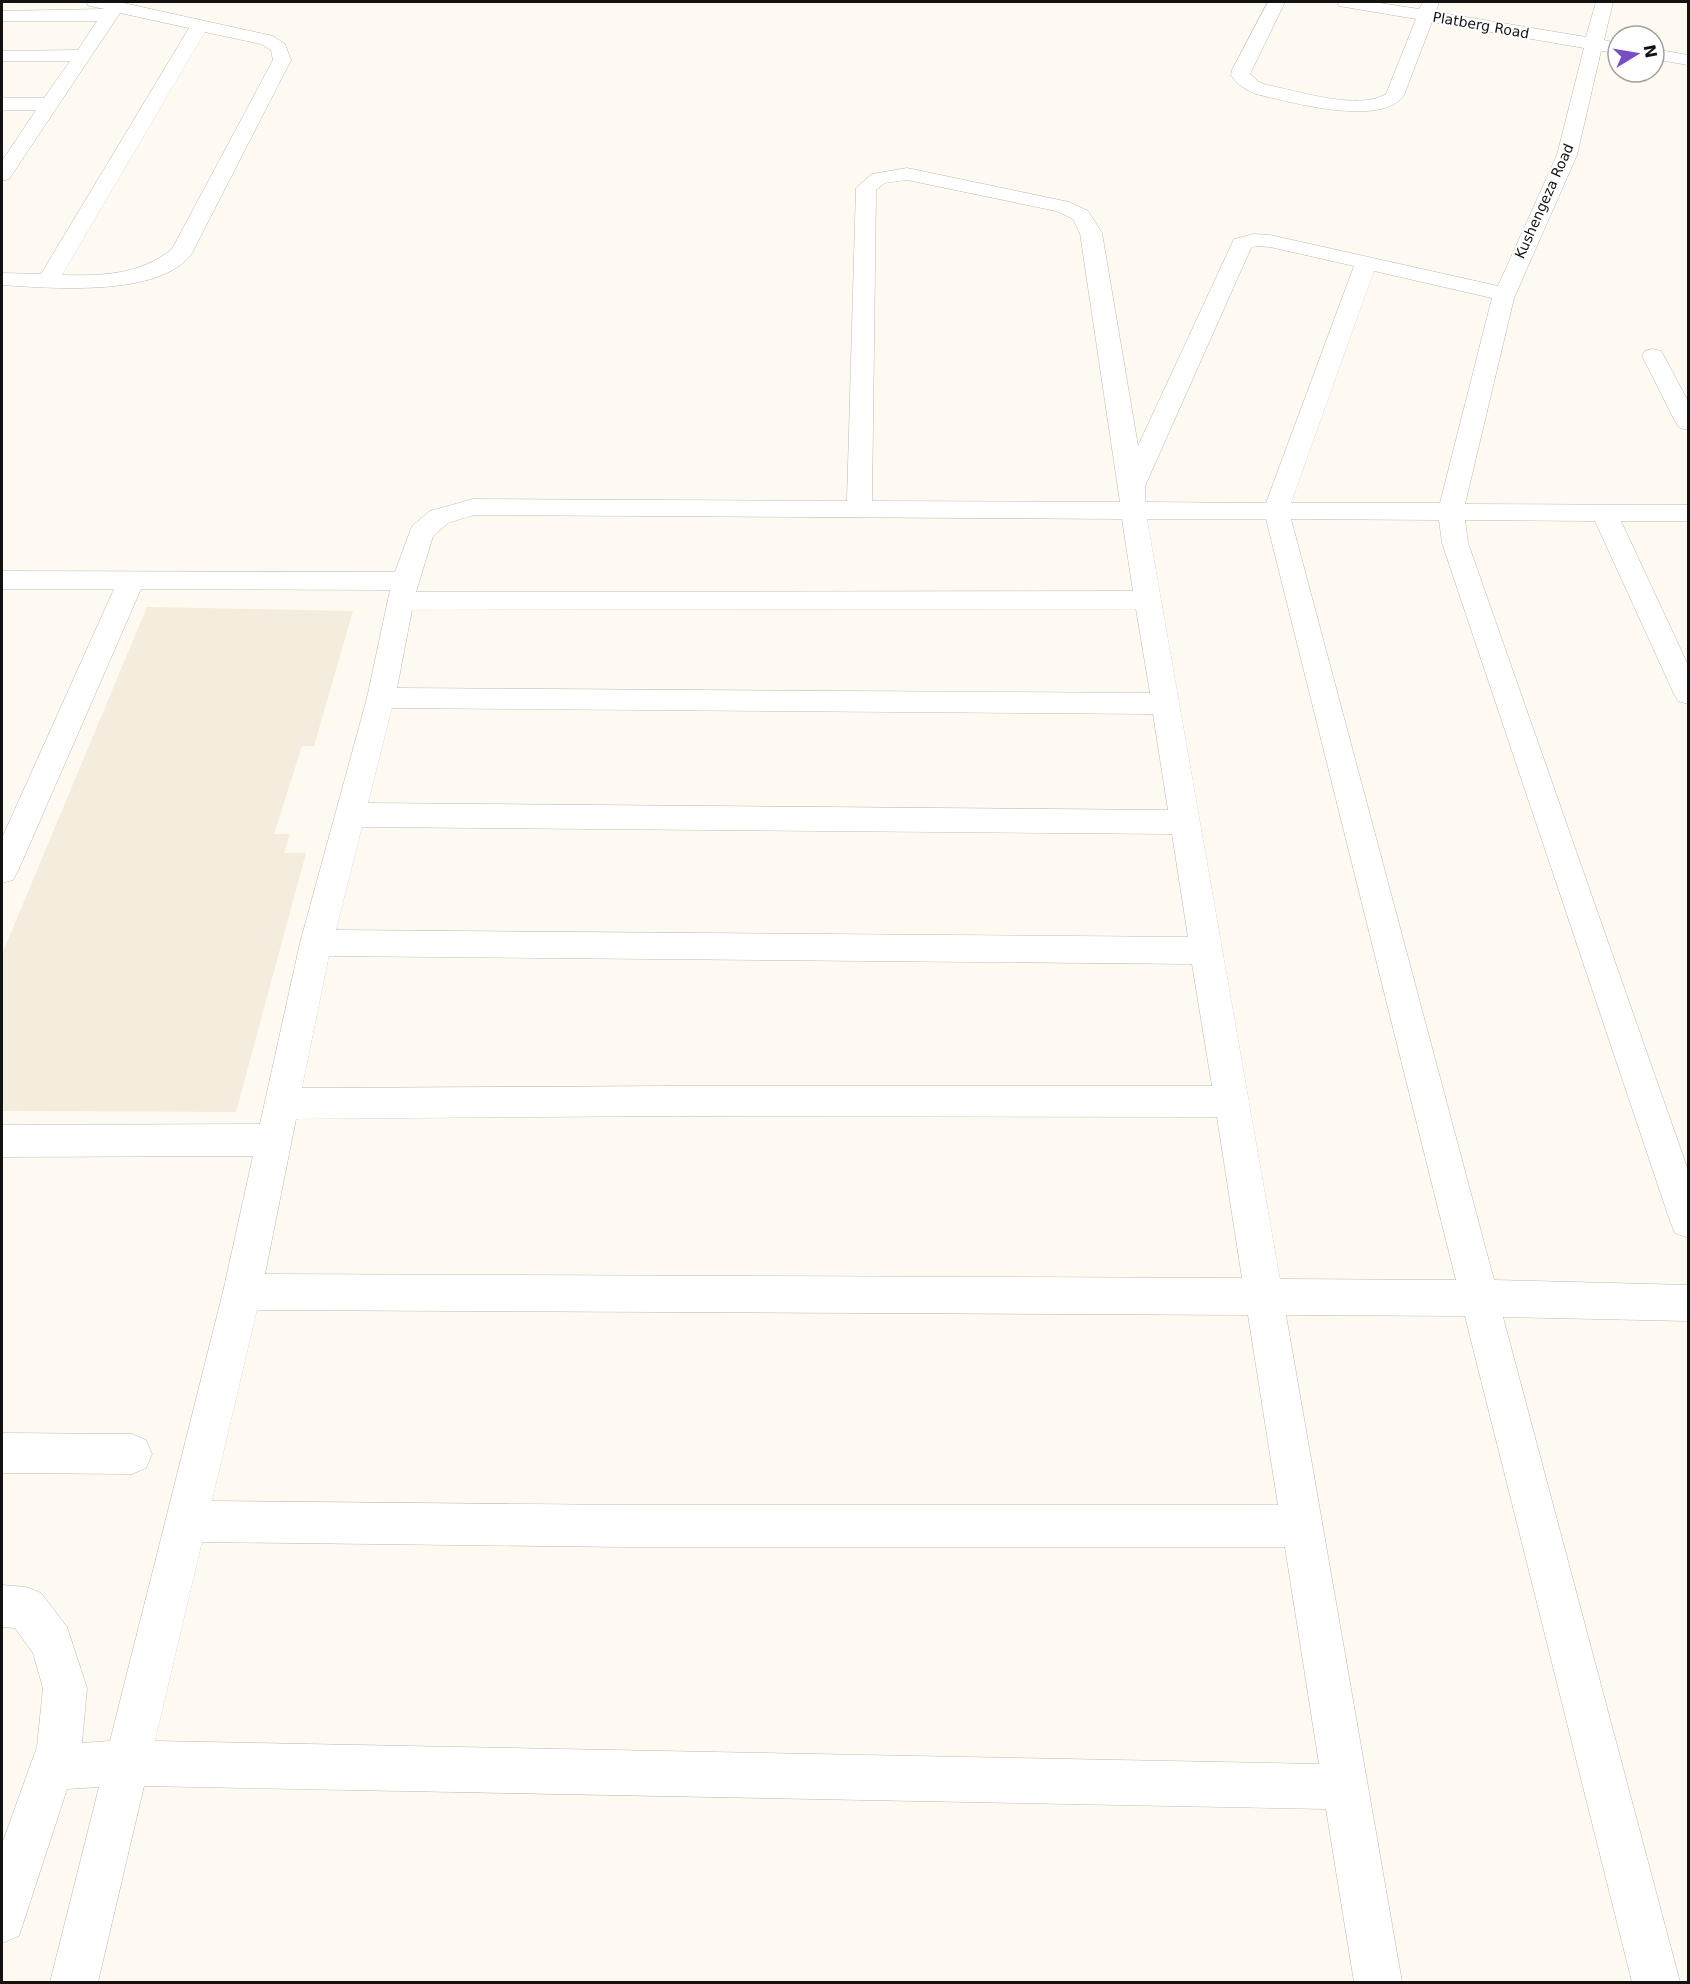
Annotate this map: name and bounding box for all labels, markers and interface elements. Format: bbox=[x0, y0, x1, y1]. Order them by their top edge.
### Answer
street label: Platberg Road bbox=[1431, 9, 1531, 41]
north arrow bbox=[1606, 24, 1666, 84]
text: N bbox=[1640, 43, 1661, 60]
street label: Kushengeza Road bbox=[1511, 141, 1577, 261]

